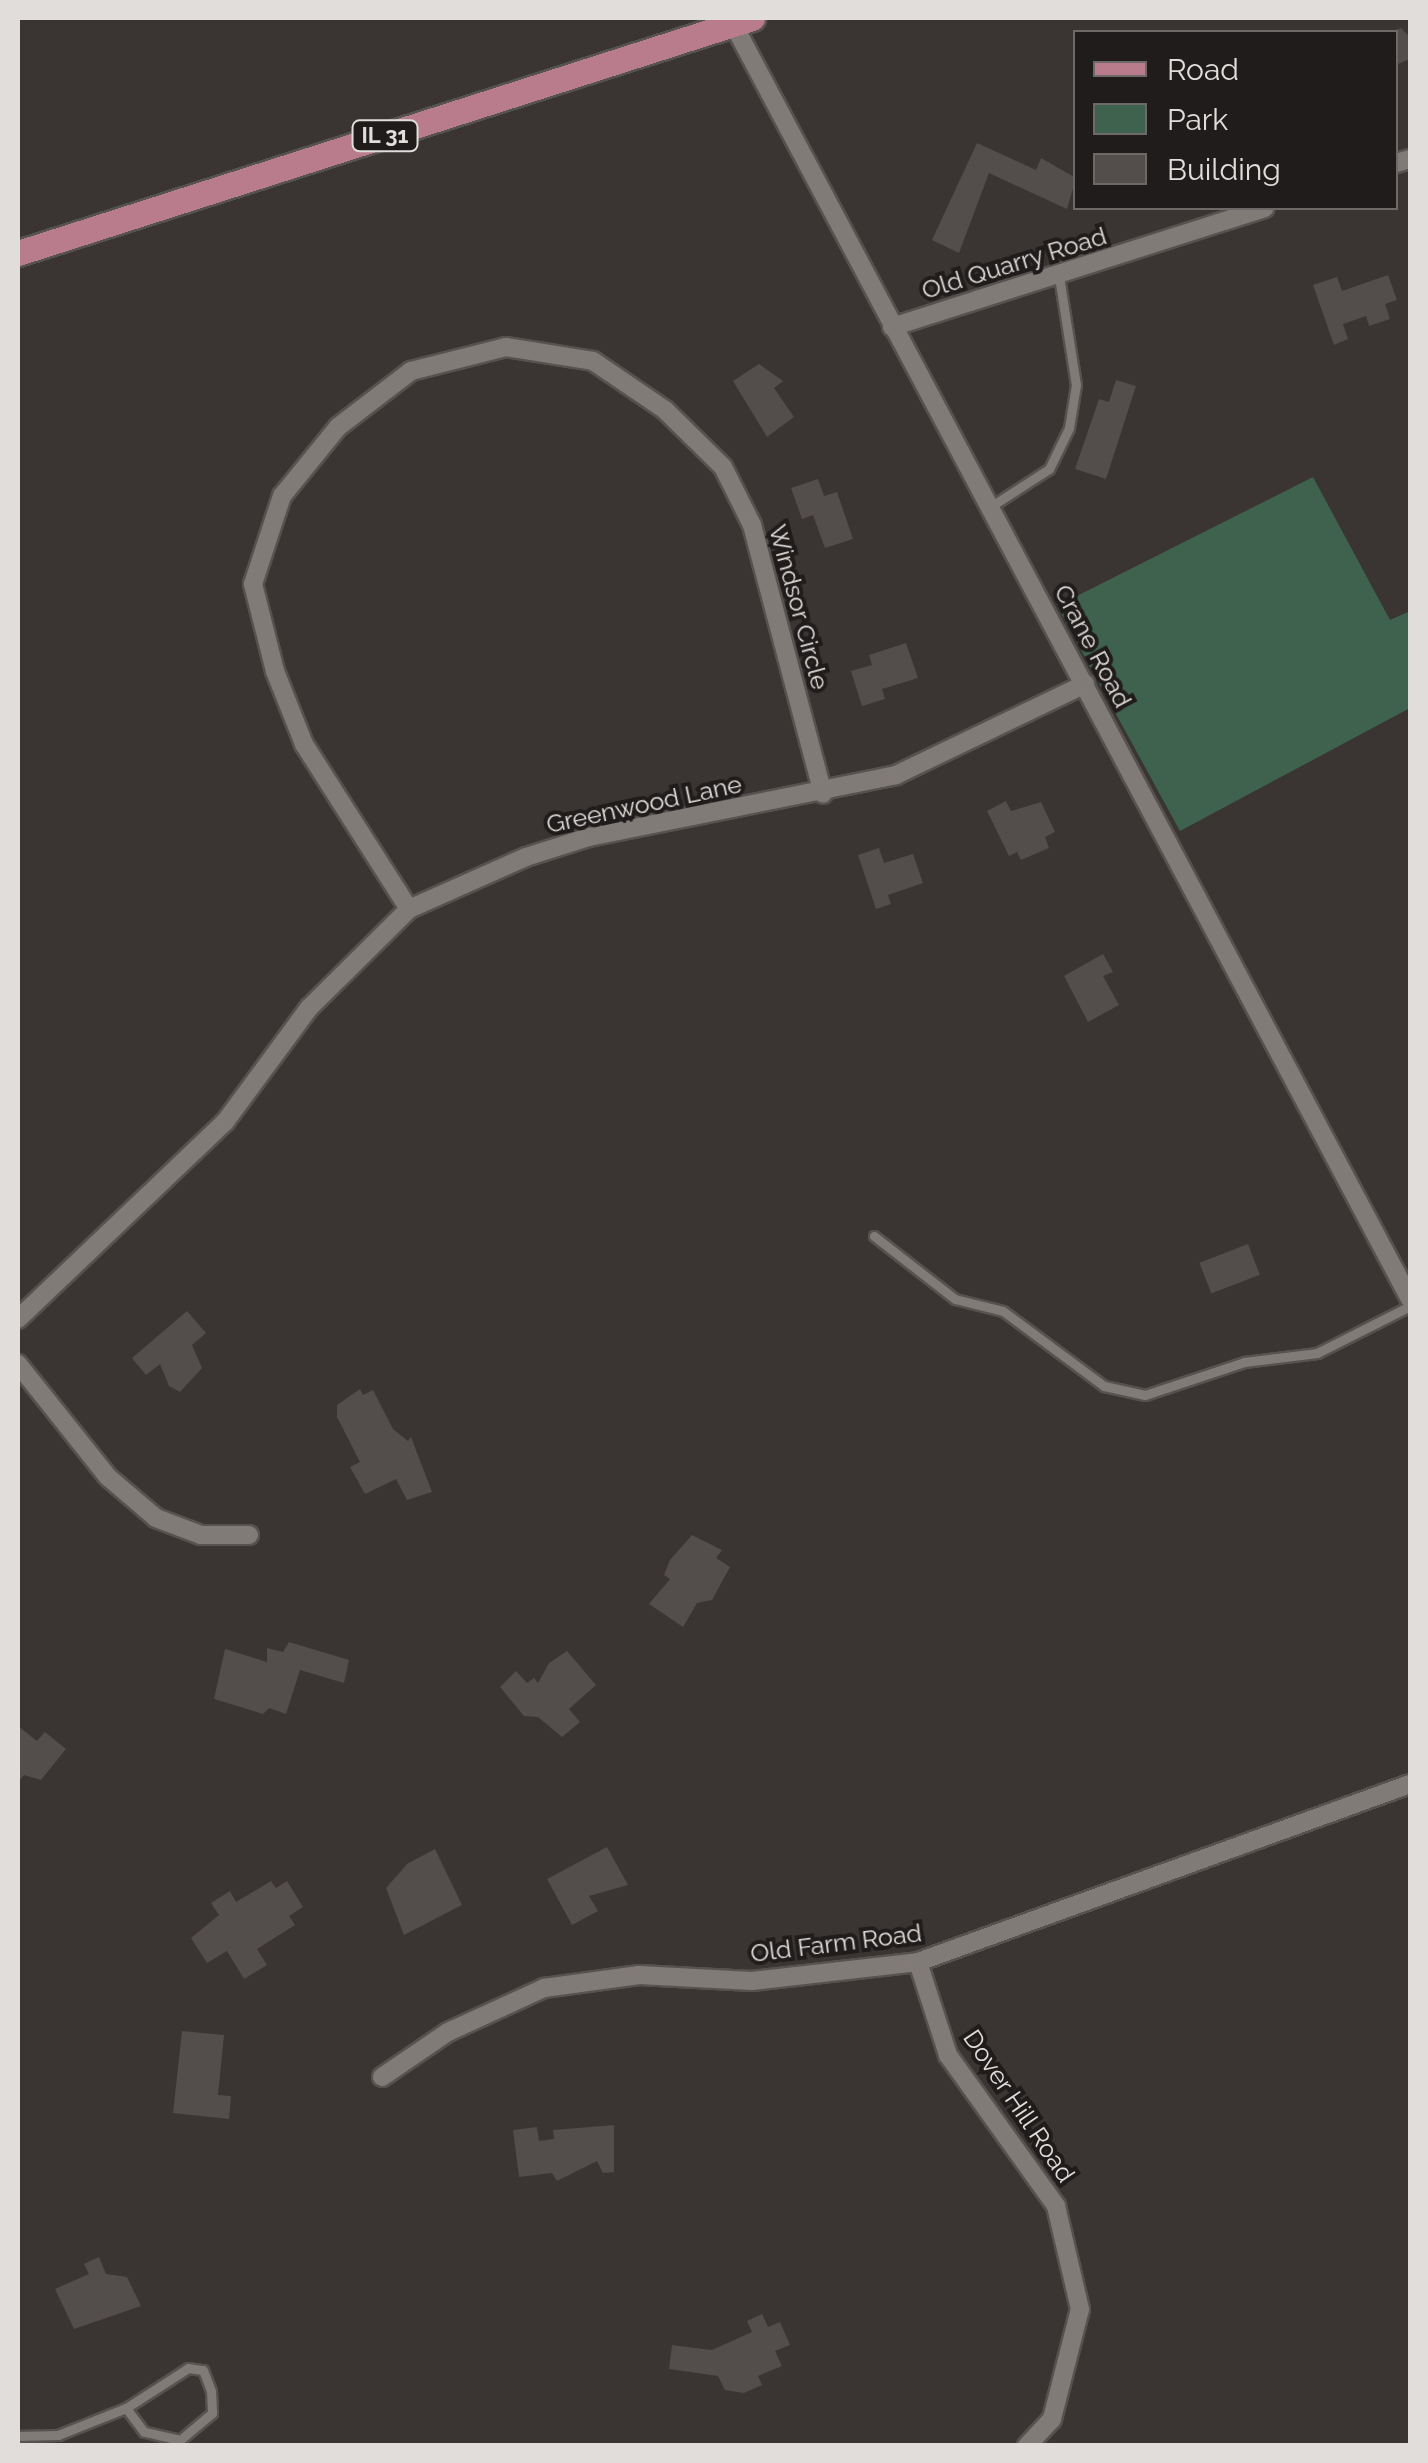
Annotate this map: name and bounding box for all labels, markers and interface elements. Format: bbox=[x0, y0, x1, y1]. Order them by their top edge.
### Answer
legend bbox=[1073, 30, 1398, 210]
text: Road bbox=[1167, 52, 1239, 87]
text: Park bbox=[1167, 102, 1228, 137]
road number: IL 31 bbox=[350, 119, 420, 153]
text: Building bbox=[1167, 152, 1281, 187]
street label: Old Quarry Road bbox=[918, 221, 1110, 305]
street label: Windsor Circle bbox=[763, 521, 835, 693]
street label: Crane Road bbox=[1048, 579, 1138, 713]
street label: Greenwood Lane bbox=[544, 769, 744, 839]
street label: Old Farm Road bbox=[749, 1918, 923, 1968]
street label: Dover Hill Road bbox=[957, 2023, 1081, 2189]

